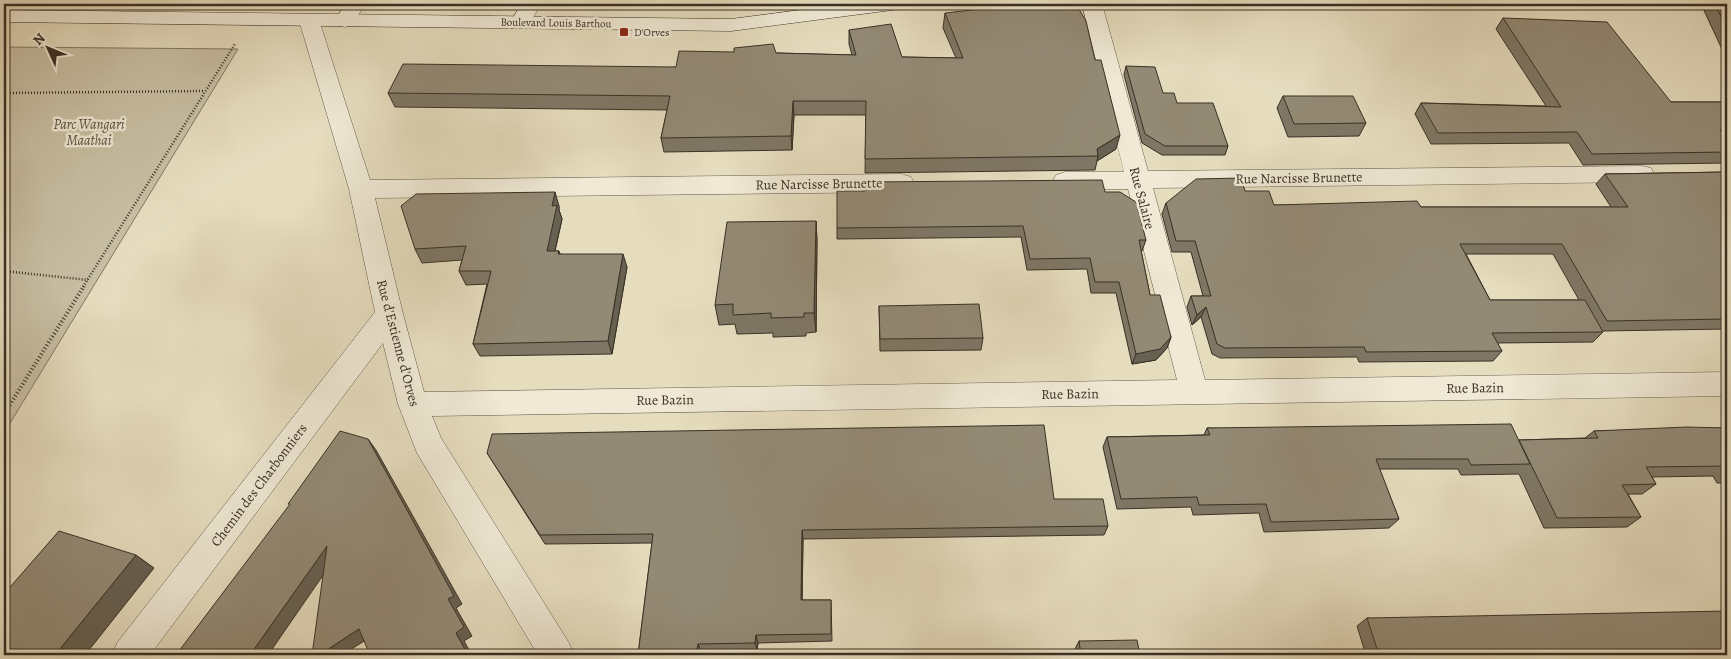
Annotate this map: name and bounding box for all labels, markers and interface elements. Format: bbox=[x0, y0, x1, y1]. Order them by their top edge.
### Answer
street label: Boulevard Louis Barthou bbox=[500, 15, 612, 31]
north arrow bbox=[22, 22, 72, 72]
place label: D'Orves bbox=[634, 25, 669, 40]
marker: D'Orves bbox=[618, 26, 630, 38]
text: N bbox=[29, 29, 49, 50]
park label: Parc Wangari Maathai bbox=[53, 115, 125, 150]
street label: Rue Salaire bbox=[1125, 165, 1159, 231]
street label: Rue Narcisse Brunette bbox=[1235, 167, 1363, 189]
street label: Rue Narcisse Brunette bbox=[755, 173, 883, 195]
street label: Rue d'Estienne d'Orves bbox=[372, 277, 424, 409]
street label: Rue Bazin bbox=[1446, 378, 1504, 398]
street label: Rue Bazin bbox=[1041, 384, 1099, 404]
street label: Rue Bazin bbox=[636, 390, 694, 410]
street label: Chemin des Charbonniers bbox=[206, 420, 312, 550]

